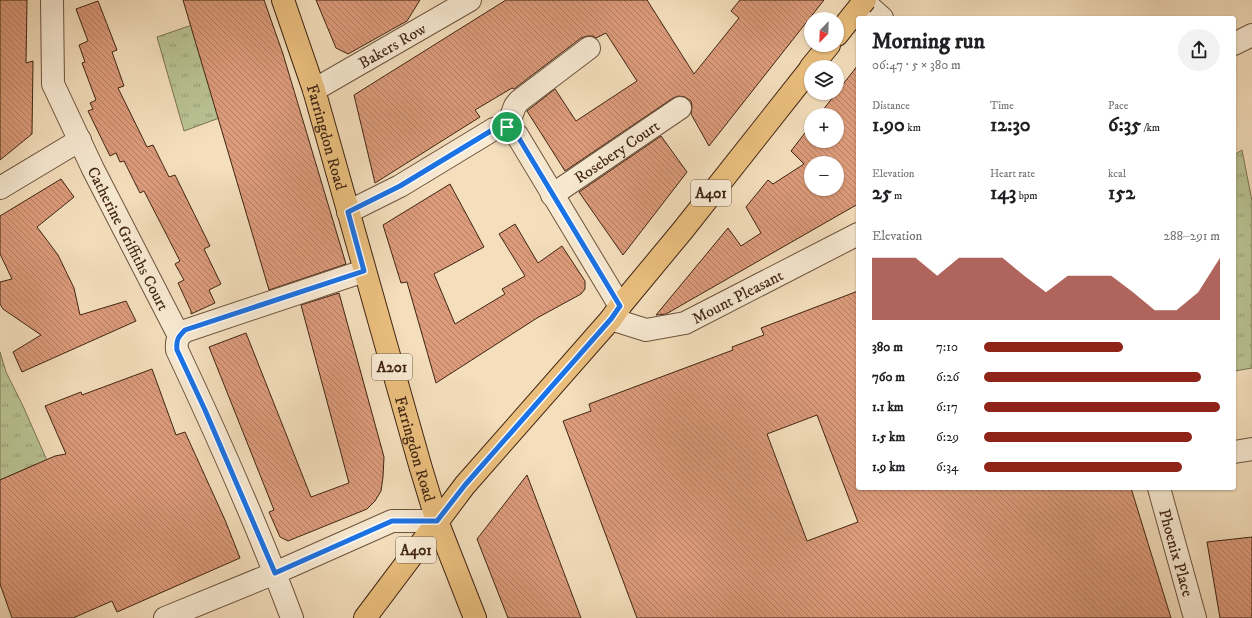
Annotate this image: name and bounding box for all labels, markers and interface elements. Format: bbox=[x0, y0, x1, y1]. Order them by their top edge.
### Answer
north arrow bbox=[804, 12, 844, 52]
map controls bbox=[804, 12, 844, 196]
street label: Bakers Row bbox=[355, 18, 430, 73]
text: Morning run bbox=[872, 28, 985, 55]
button: share bbox=[1178, 29, 1220, 71]
text: 06:47 · 5 × 380 m bbox=[872, 57, 961, 73]
button: layers bbox=[804, 60, 844, 100]
street label: Farringdon Road bbox=[302, 82, 351, 192]
text: Distance bbox=[872, 99, 910, 113]
text: Time bbox=[990, 99, 1014, 113]
text: Pace bbox=[1108, 99, 1128, 113]
button: + bbox=[804, 108, 844, 148]
pin bbox=[490, 110, 524, 144]
text: 1.90 bbox=[872, 113, 905, 138]
text: 12:30 bbox=[990, 113, 1031, 138]
text: 6:35 bbox=[1108, 113, 1141, 138]
icon: arrive bbox=[496, 116, 518, 138]
street label: Rosebery Court bbox=[571, 116, 663, 188]
text: km bbox=[905, 121, 921, 135]
text: /km bbox=[1141, 121, 1160, 135]
button: − bbox=[804, 156, 844, 196]
street label: Catherine Griffiths Court bbox=[82, 163, 173, 314]
text: Elevation bbox=[872, 167, 915, 181]
text: Heart rate bbox=[990, 167, 1035, 181]
text: kcal bbox=[1108, 167, 1126, 181]
road number: A401 bbox=[691, 180, 731, 206]
text: 25 bbox=[872, 181, 892, 206]
text: 143 bbox=[990, 181, 1016, 206]
text: 152 bbox=[1108, 181, 1135, 206]
text: m bbox=[892, 189, 902, 203]
text: bpm bbox=[1016, 189, 1038, 203]
text: Elevation bbox=[872, 228, 922, 244]
text: 288–291 m bbox=[1164, 228, 1220, 244]
street label: Mount Pleasant bbox=[689, 265, 787, 329]
text: 380 m bbox=[872, 339, 903, 355]
text: 7:10 bbox=[936, 339, 958, 355]
road number: A201 bbox=[372, 354, 412, 380]
text: 760 m bbox=[872, 369, 905, 385]
text: 6:26 bbox=[936, 369, 959, 385]
street label: Farringdon Road bbox=[390, 394, 440, 504]
text: 1.1 km bbox=[872, 399, 904, 415]
text: 6:17 bbox=[936, 399, 958, 415]
text: 1.5 km bbox=[872, 429, 905, 445]
text: 6:29 bbox=[936, 429, 959, 445]
text: 1.9 km bbox=[872, 459, 905, 475]
text: 6:34 bbox=[936, 459, 959, 475]
street label: Phoenix Place bbox=[1154, 507, 1198, 599]
road number: A401 bbox=[396, 537, 436, 563]

